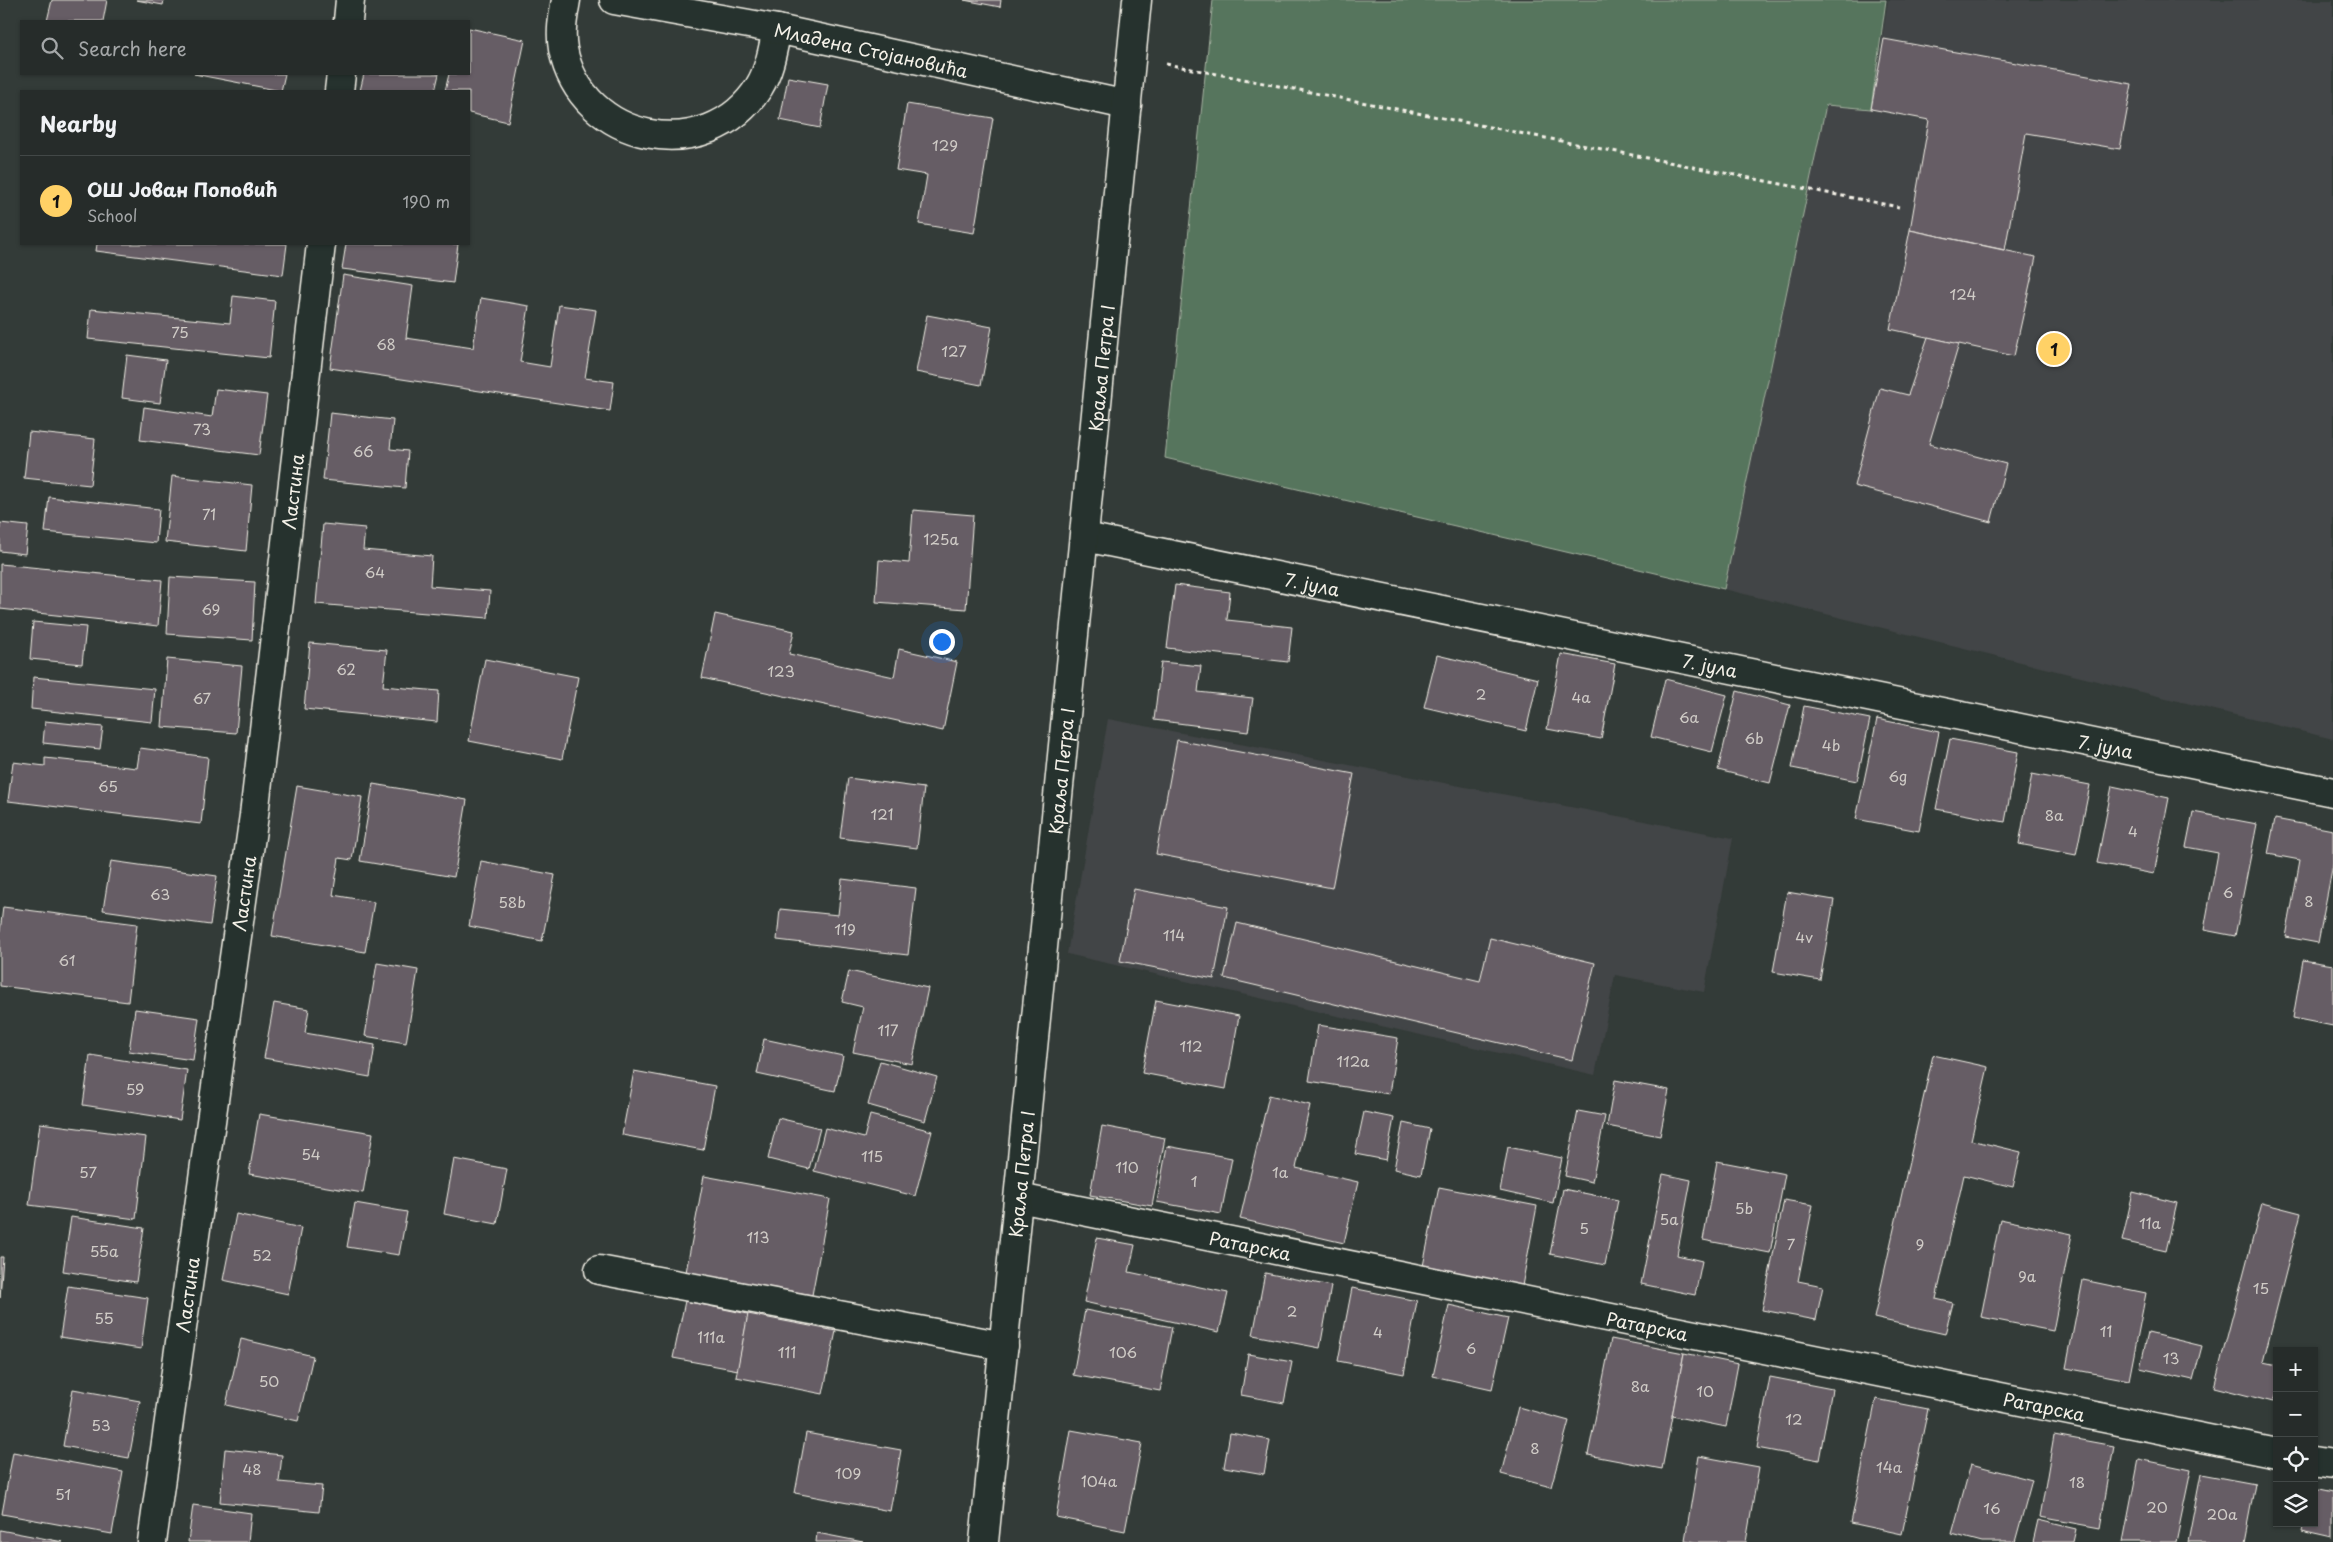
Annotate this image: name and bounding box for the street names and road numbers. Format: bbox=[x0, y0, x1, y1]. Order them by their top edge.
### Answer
street label: Младена Стојановића bbox=[772, 15, 971, 84]
street label: Краља Петра I bbox=[1081, 303, 1120, 432]
street label: Ластина bbox=[274, 451, 310, 531]
street label: 7. јула bbox=[1282, 565, 1343, 602]
street label: 7. јула bbox=[1680, 646, 1741, 684]
street label: Краља Петра I bbox=[1041, 706, 1080, 835]
street label: 7. јула bbox=[2076, 727, 2137, 765]
street label: Ластина bbox=[224, 853, 262, 933]
street label: Краља Петра I bbox=[1001, 1109, 1040, 1239]
street label: Ратарска bbox=[1207, 1223, 1294, 1267]
street label: Ластина bbox=[168, 1254, 205, 1334]
street label: Ратарска bbox=[1604, 1304, 1691, 1347]
street label: Ратарска bbox=[2001, 1384, 2088, 1427]

